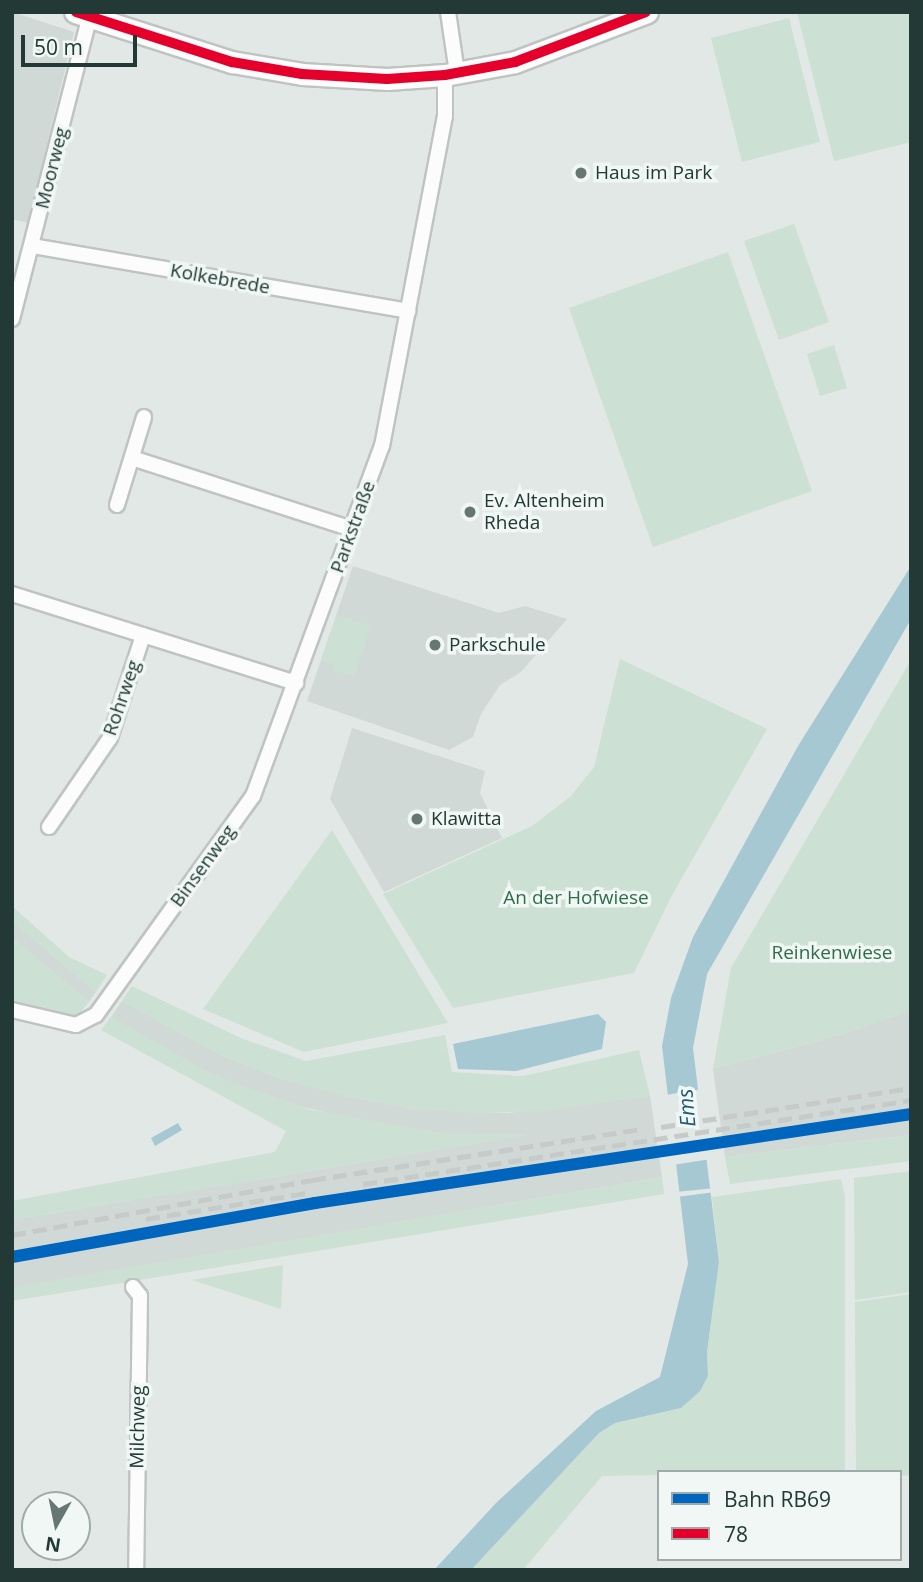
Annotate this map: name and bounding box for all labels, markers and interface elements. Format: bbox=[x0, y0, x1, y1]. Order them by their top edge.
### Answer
scale bar bbox=[24, 21, 140, 65]
text: 50 m bbox=[34, 33, 83, 61]
street label: Moorweg bbox=[31, 125, 73, 211]
place label: Haus im Park bbox=[595, 162, 712, 184]
marker: Haus im Park bbox=[573, 165, 589, 181]
street label: Kolkebrede bbox=[168, 259, 272, 299]
street label: Parkstraße bbox=[326, 478, 380, 576]
place label: Ev. Altenheim Rheda bbox=[484, 490, 605, 534]
marker: Ev. Altenheim Rheda bbox=[462, 504, 478, 520]
place label: Parkschule bbox=[449, 634, 546, 656]
marker: Parkschule bbox=[427, 637, 443, 653]
street label: Rohrweg bbox=[98, 657, 146, 739]
place label: Klawitta bbox=[431, 808, 502, 830]
marker: Klawitta bbox=[409, 811, 425, 827]
street label: Binsenweg bbox=[166, 821, 240, 911]
park label: An der Hofwiese bbox=[503, 887, 649, 909]
park label: Reinkenwiese bbox=[771, 942, 893, 964]
water label: Ems bbox=[672, 1088, 700, 1128]
street label: Milchweg bbox=[126, 1385, 150, 1469]
legend bbox=[657, 1470, 902, 1561]
text: Bahn RB69 bbox=[724, 1485, 831, 1513]
north arrow bbox=[21, 1491, 91, 1561]
text: 78 bbox=[724, 1520, 748, 1548]
text: N bbox=[43, 1531, 63, 1559]

